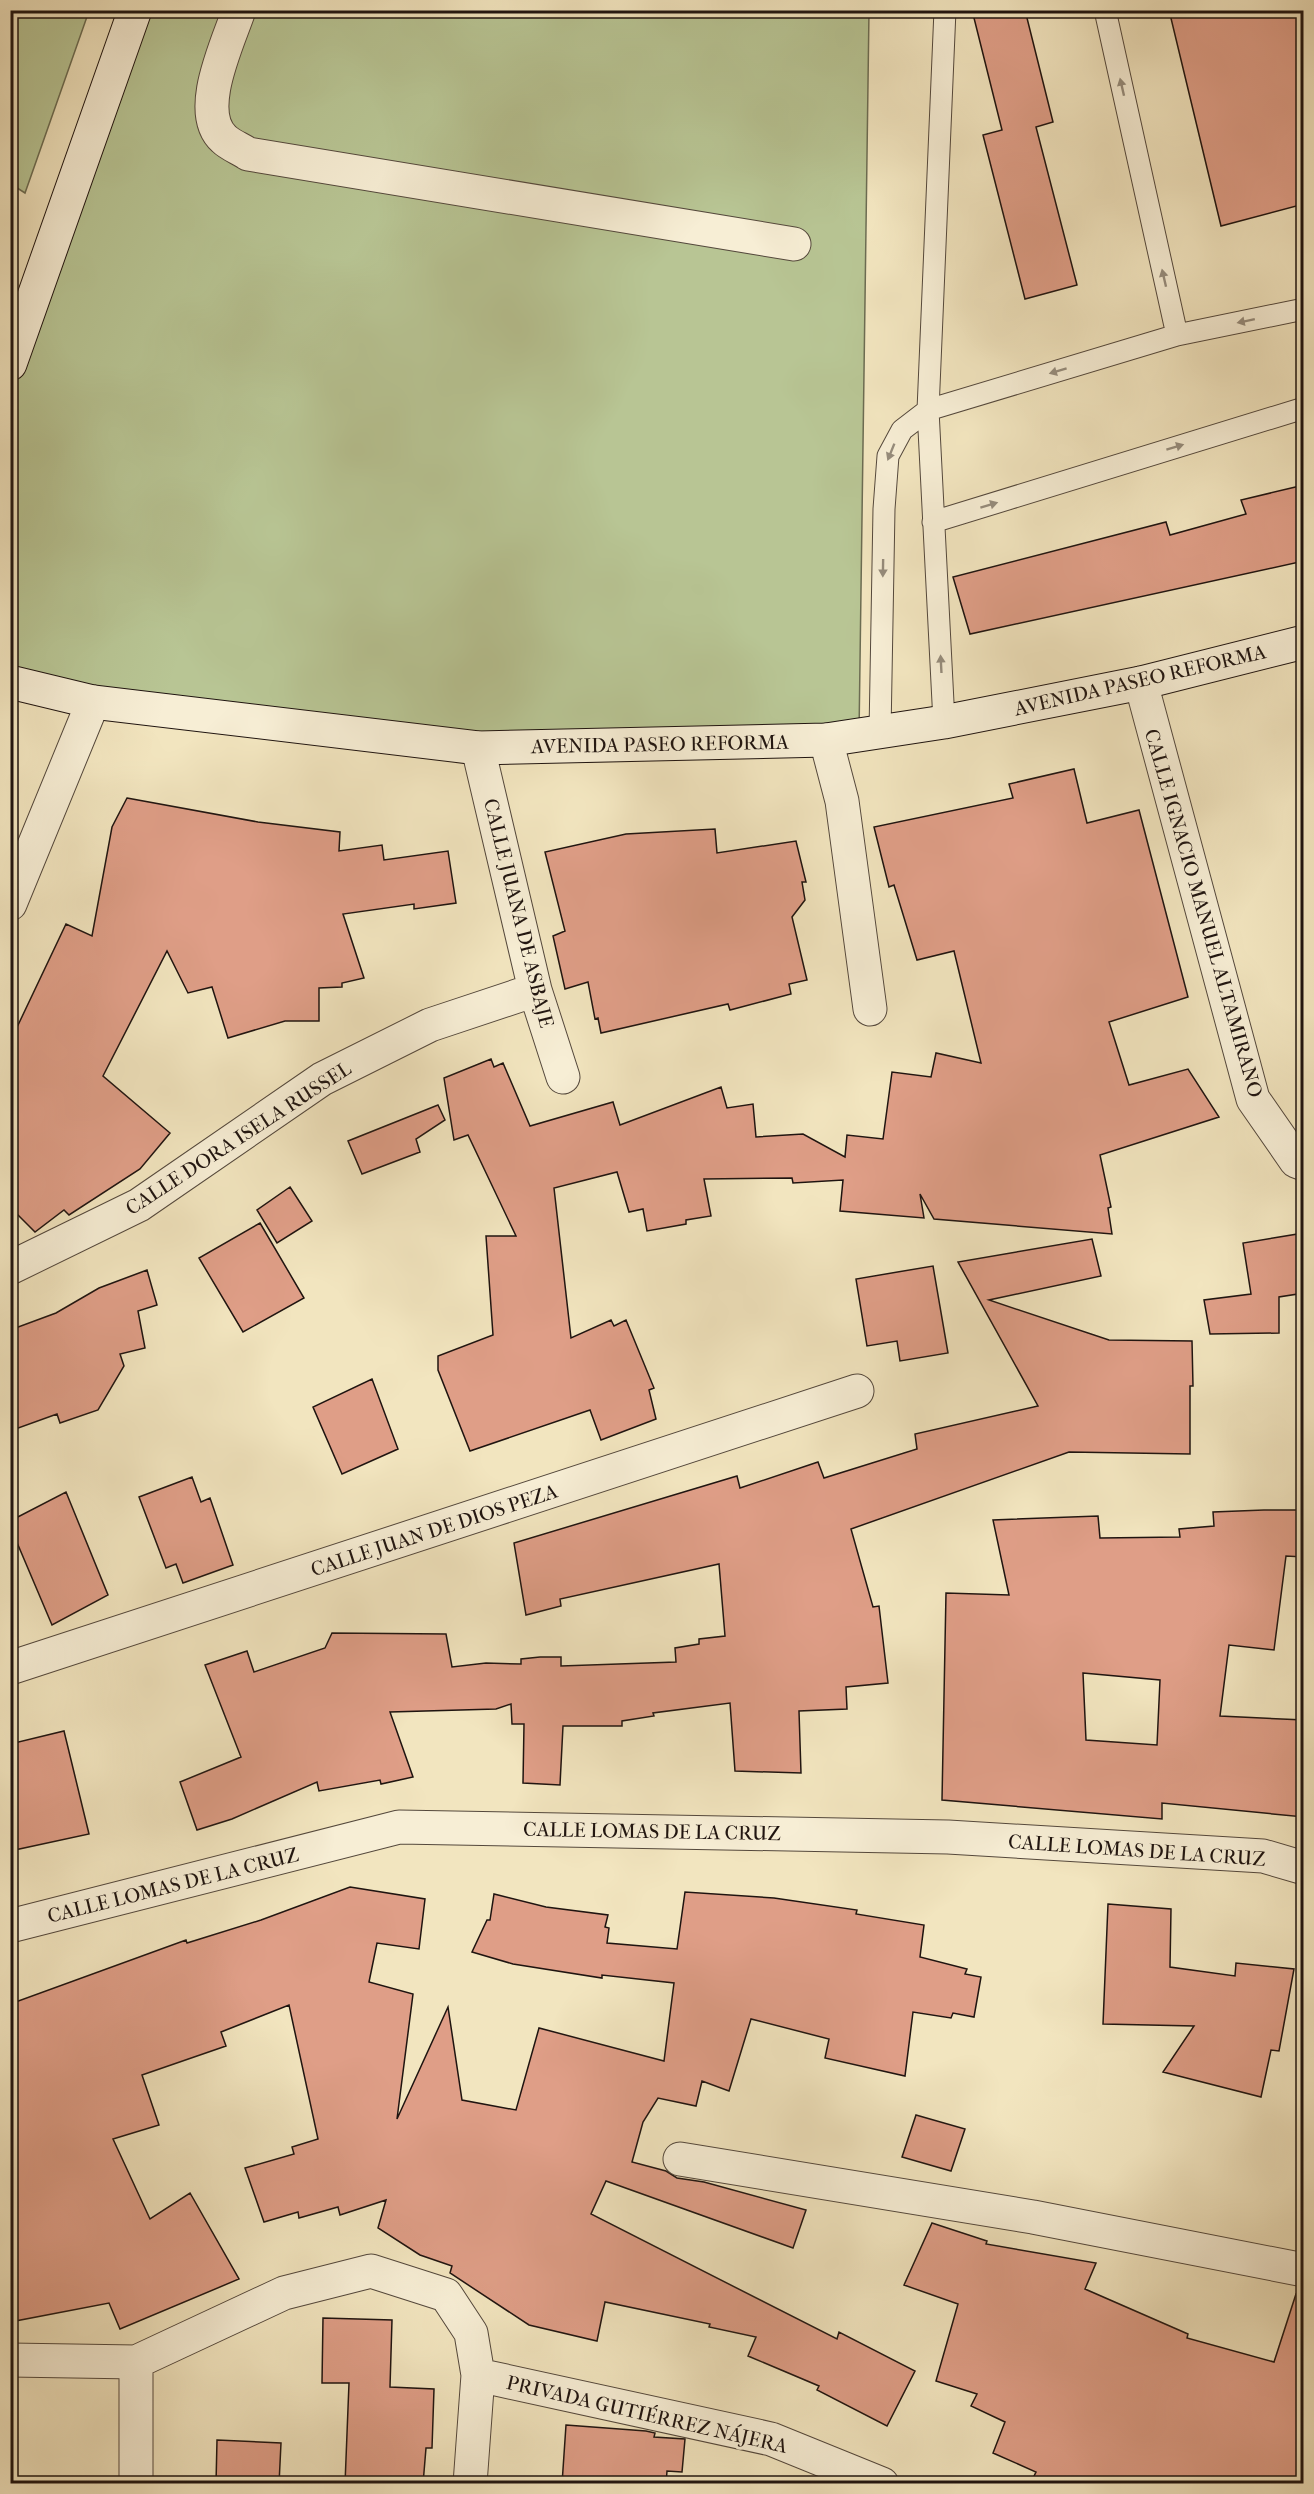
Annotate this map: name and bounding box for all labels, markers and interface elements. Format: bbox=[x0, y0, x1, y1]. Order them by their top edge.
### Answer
one-way arrow bbox=[1117, 77, 1126, 96]
one-way arrow bbox=[1159, 268, 1169, 287]
one-way arrow bbox=[1237, 316, 1255, 326]
one-way arrow bbox=[1049, 367, 1067, 376]
one-way arrow bbox=[1166, 442, 1184, 452]
one-way arrow bbox=[886, 444, 896, 462]
one-way arrow bbox=[980, 499, 998, 509]
one-way arrow bbox=[878, 558, 887, 577]
street label: AVENIDA PASEO REFORMA bbox=[1011, 640, 1269, 721]
one-way arrow bbox=[936, 654, 945, 673]
street label: CALLE IGNACIO MANUEL ALTAMIRANO bbox=[1140, 726, 1267, 1100]
street label: AVENIDA PASEO REFORMA bbox=[530, 731, 790, 758]
street label: CALLE JUANA DE ASBAJE bbox=[479, 796, 558, 1030]
street label: CALLE DORA ISELA RUSSEL bbox=[121, 1057, 355, 1220]
street label: CALLE JUAN DE DIOS PEZA bbox=[308, 1479, 561, 1581]
street label: CALLE LOMAS DE LA CRUZ bbox=[523, 1818, 782, 1845]
street label: CALLE LOMAS DE LA CRUZ bbox=[1007, 1830, 1267, 1871]
street label: CALLE LOMAS DE LA CRUZ bbox=[45, 1843, 301, 1928]
street label: PRIVADA GUTIÉRREZ NÁJERA bbox=[504, 2370, 791, 2458]

